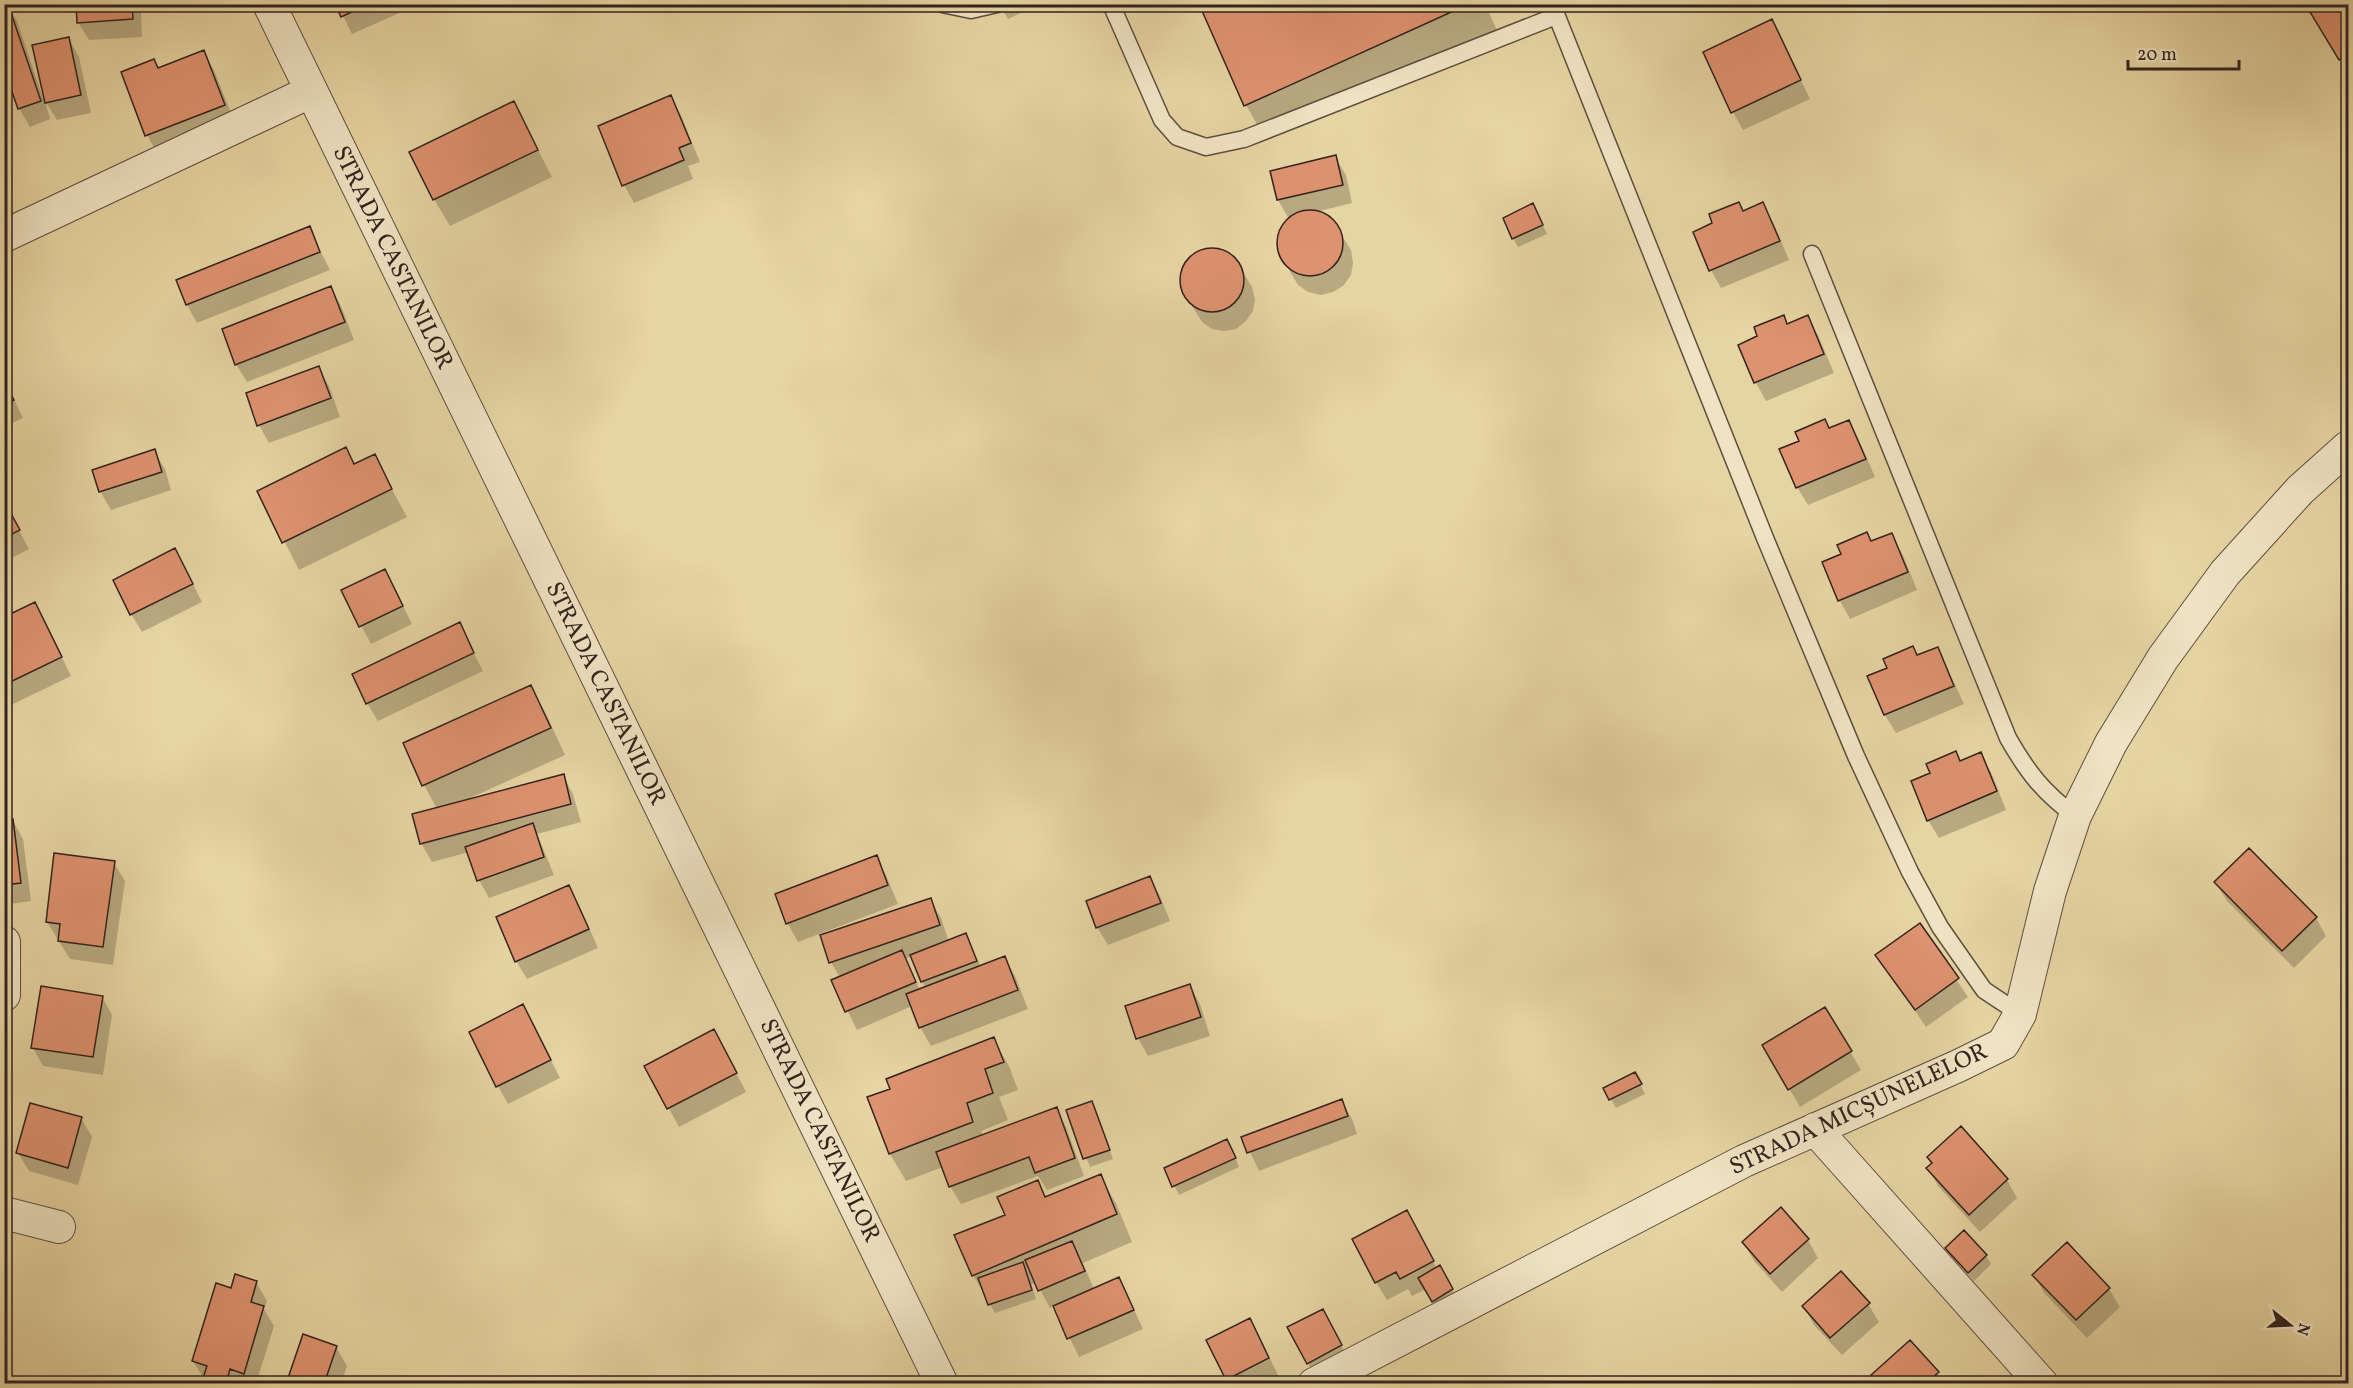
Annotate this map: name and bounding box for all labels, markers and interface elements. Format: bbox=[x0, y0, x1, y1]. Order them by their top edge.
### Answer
scale bar bbox=[2128, 33, 2239, 71]
text: 20 m bbox=[2137, 43, 2177, 68]
street label: STRADA CASTANILOR bbox=[323, 140, 461, 376]
street label: STRADA CASTANILOR bbox=[536, 576, 674, 812]
street label: STRADA CASTANILOR bbox=[750, 1013, 888, 1249]
street label: STRADA MICȘUNELELOR bbox=[1724, 1035, 1994, 1185]
north arrow bbox=[2260, 1295, 2320, 1355]
text: N bbox=[2290, 1320, 2315, 1338]

